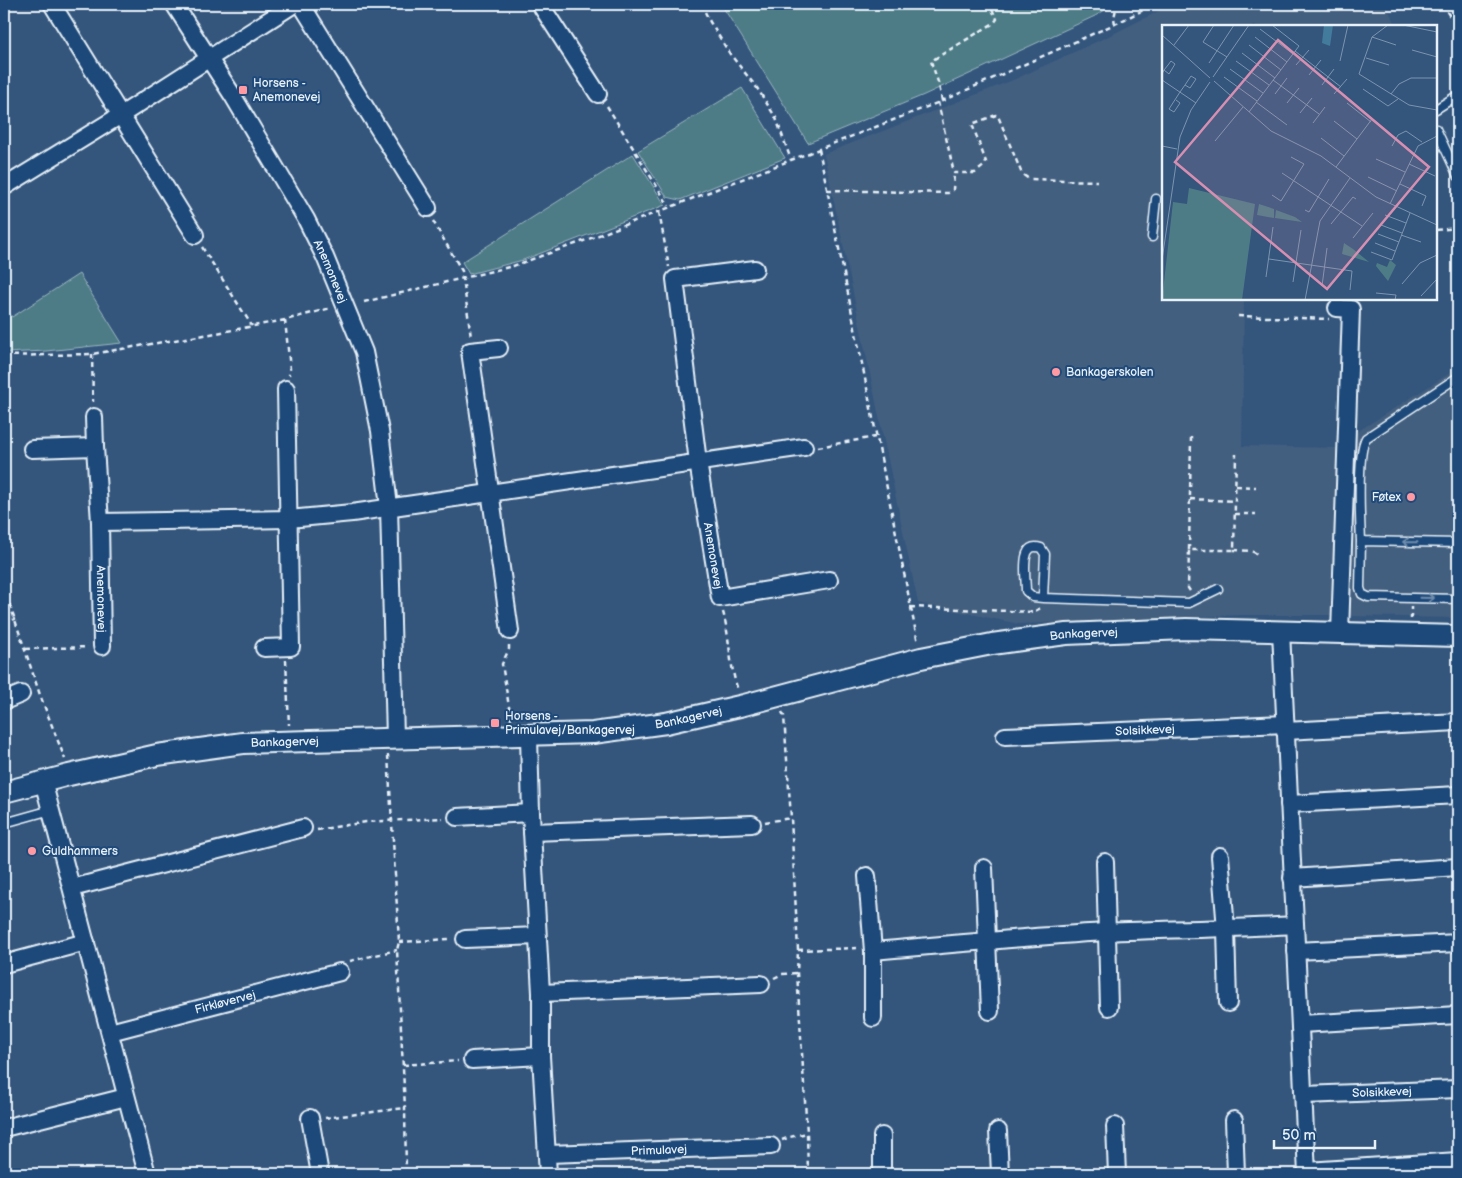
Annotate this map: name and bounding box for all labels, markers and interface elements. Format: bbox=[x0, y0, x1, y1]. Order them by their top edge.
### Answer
inset map bbox=[1162, 25, 1437, 300]
place label: Horsens - Anemonevej bbox=[253, 76, 321, 105]
marker: Horsens - Anemonevej bbox=[237, 84, 249, 96]
street label: Anemonevej bbox=[310, 237, 351, 305]
place label: Bankagerskolen bbox=[1066, 365, 1154, 380]
marker: Bankagerskolen bbox=[1050, 366, 1062, 378]
place label: Føtex bbox=[1372, 490, 1401, 505]
marker: Føtex bbox=[1405, 491, 1417, 503]
street label: Anemonevej bbox=[700, 521, 726, 590]
one-way arrow bbox=[1402, 537, 1418, 547]
street label: Anemonevej bbox=[93, 565, 109, 633]
one-way arrow bbox=[1419, 593, 1435, 603]
street label: Bankagervej bbox=[1049, 624, 1118, 644]
street label: Bankagervej bbox=[654, 703, 723, 732]
place label: Horsens - Primulavej/Bankagervej bbox=[505, 709, 635, 738]
marker: Horsens - Primulavej/Bankagervej bbox=[489, 717, 501, 729]
street label: Solsikkevej bbox=[1115, 721, 1175, 739]
street label: Bankagervej bbox=[250, 733, 319, 750]
place label: Guldhammers bbox=[42, 844, 118, 859]
marker: Guldhammers bbox=[26, 845, 38, 857]
street label: Firkløvervej bbox=[193, 987, 257, 1017]
street label: Solsikkevej bbox=[1352, 1083, 1412, 1101]
scale bar bbox=[1274, 1118, 1376, 1150]
text: 50 m bbox=[1282, 1126, 1316, 1145]
street label: Primulavej bbox=[631, 1142, 687, 1159]

